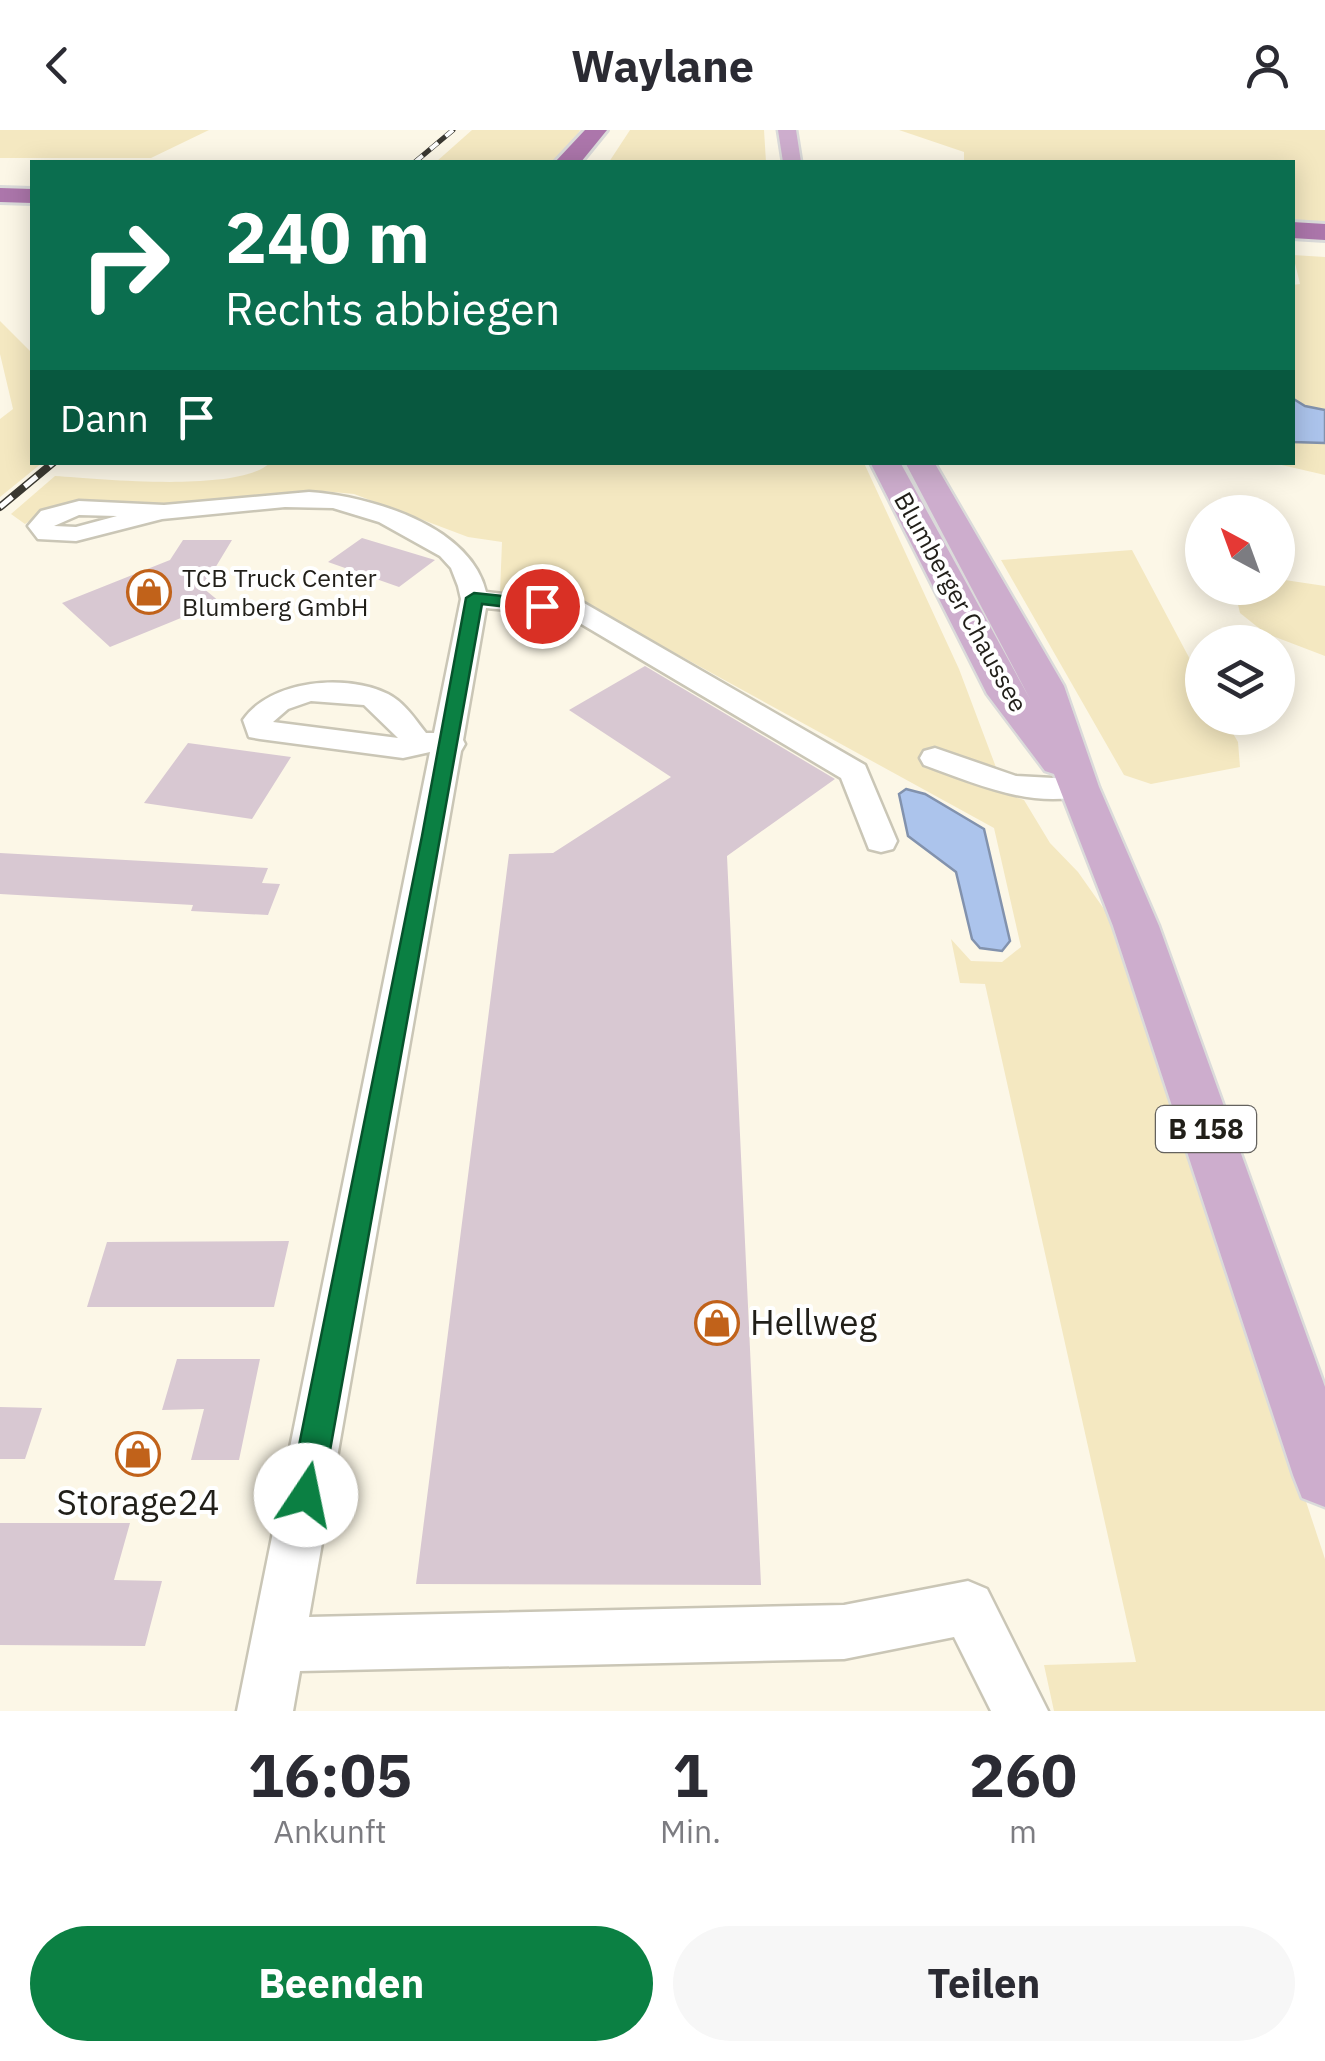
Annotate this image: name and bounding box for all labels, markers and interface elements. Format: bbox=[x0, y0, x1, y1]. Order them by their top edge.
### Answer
text: Waylane bbox=[571, 36, 754, 94]
icon: back bbox=[30, 38, 85, 93]
icon: person bbox=[1240, 38, 1295, 93]
text: 240 m bbox=[225, 191, 430, 282]
icon: right bbox=[60, 200, 190, 330]
text: Rechts abbiegen bbox=[225, 279, 560, 337]
icon: arrive bbox=[169, 390, 224, 445]
text: Dann bbox=[60, 393, 149, 442]
street label: Blumberger Chaussee bbox=[887, 486, 1036, 718]
north arrow bbox=[1185, 495, 1295, 605]
map controls bbox=[1185, 495, 1295, 735]
place label: TCB Truck Center Blumberg GmbH bbox=[182, 561, 377, 623]
pin bbox=[500, 564, 585, 649]
shop icon: TCB Truck Center Blumberg GmbH bbox=[126, 569, 172, 615]
icon: arrive bbox=[515, 579, 570, 634]
button: layers bbox=[1185, 625, 1295, 735]
road number: B 158 bbox=[1156, 1106, 1256, 1152]
place label: Hellweg bbox=[750, 1299, 878, 1345]
shop icon: Hellweg bbox=[694, 1300, 740, 1346]
shop icon: Storage24 bbox=[115, 1431, 161, 1477]
position arrow bbox=[254, 1443, 358, 1547]
place label: Storage24 bbox=[57, 1479, 219, 1525]
text: 16:05 bbox=[248, 1735, 412, 1814]
text: 1 bbox=[672, 1735, 708, 1814]
text: 260 bbox=[969, 1735, 1077, 1814]
text: Ankunft bbox=[273, 1810, 387, 1852]
text: Min. bbox=[660, 1810, 721, 1852]
text: m bbox=[1009, 1810, 1037, 1852]
button: Beenden bbox=[30, 1926, 653, 2041]
button: Teilen bbox=[673, 1926, 1295, 2041]

